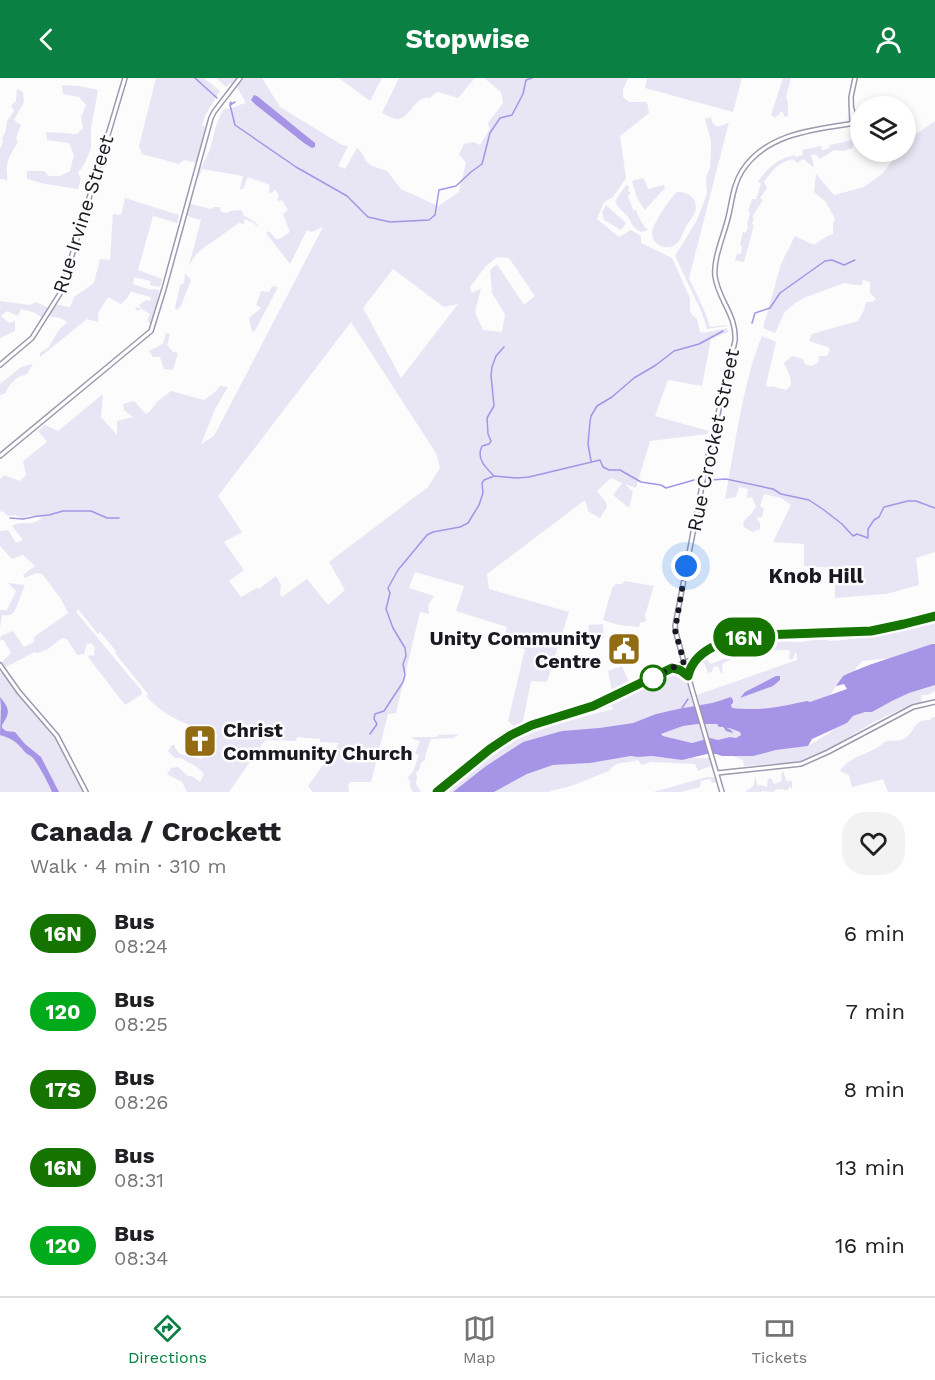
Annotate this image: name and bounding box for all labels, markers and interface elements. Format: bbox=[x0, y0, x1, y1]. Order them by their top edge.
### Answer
icon: back bbox=[30, 23, 63, 56]
text: Stopwise bbox=[405, 23, 530, 55]
icon: person bbox=[872, 23, 905, 56]
map controls bbox=[850, 96, 916, 162]
button: layers bbox=[850, 96, 916, 162]
street label: Rue Irvine Street bbox=[47, 131, 119, 296]
street label: Rue Crocket Street bbox=[682, 346, 744, 534]
your location bbox=[671, 551, 701, 581]
district label: Knob Hill bbox=[769, 563, 864, 588]
line badge: 16N bbox=[710, 618, 778, 656]
text: 16N bbox=[725, 625, 763, 650]
place label: Unity Community Centre bbox=[430, 626, 602, 673]
public building icon: Unity Community Centre bbox=[606, 631, 642, 667]
unlabelled marker bbox=[640, 665, 666, 691]
place label: Christ Community Church bbox=[223, 718, 413, 765]
church icon: Christ Community Church bbox=[182, 723, 218, 759]
button: heart bbox=[842, 812, 905, 875]
text: Canada / Crockett bbox=[30, 815, 281, 848]
text: Walk · 4 min · 310 m bbox=[30, 854, 227, 878]
text: Bus bbox=[114, 909, 154, 934]
text: 16N bbox=[44, 921, 82, 946]
text: 6 min bbox=[844, 921, 905, 946]
text: 08:24 bbox=[114, 934, 168, 958]
text: Bus bbox=[114, 987, 154, 1012]
text: 120 bbox=[45, 999, 81, 1024]
text: 7 min bbox=[845, 999, 905, 1024]
text: 08:25 bbox=[114, 1012, 168, 1036]
text: Bus bbox=[114, 1065, 154, 1090]
text: 17S bbox=[45, 1077, 81, 1102]
text: 8 min bbox=[844, 1077, 905, 1102]
text: 08:26 bbox=[114, 1090, 169, 1114]
text: Bus bbox=[114, 1143, 154, 1168]
text: 16N bbox=[44, 1155, 82, 1180]
text: 13 min bbox=[836, 1155, 905, 1180]
text: 08:31 bbox=[114, 1168, 164, 1192]
text: Bus bbox=[114, 1221, 154, 1246]
text: 120 bbox=[45, 1233, 81, 1258]
text: 16 min bbox=[835, 1233, 905, 1258]
text: 08:34 bbox=[114, 1246, 169, 1270]
tab: Directions bbox=[128, 1312, 207, 1367]
tab: Map bbox=[463, 1312, 496, 1367]
tab: Tickets bbox=[752, 1312, 807, 1367]

